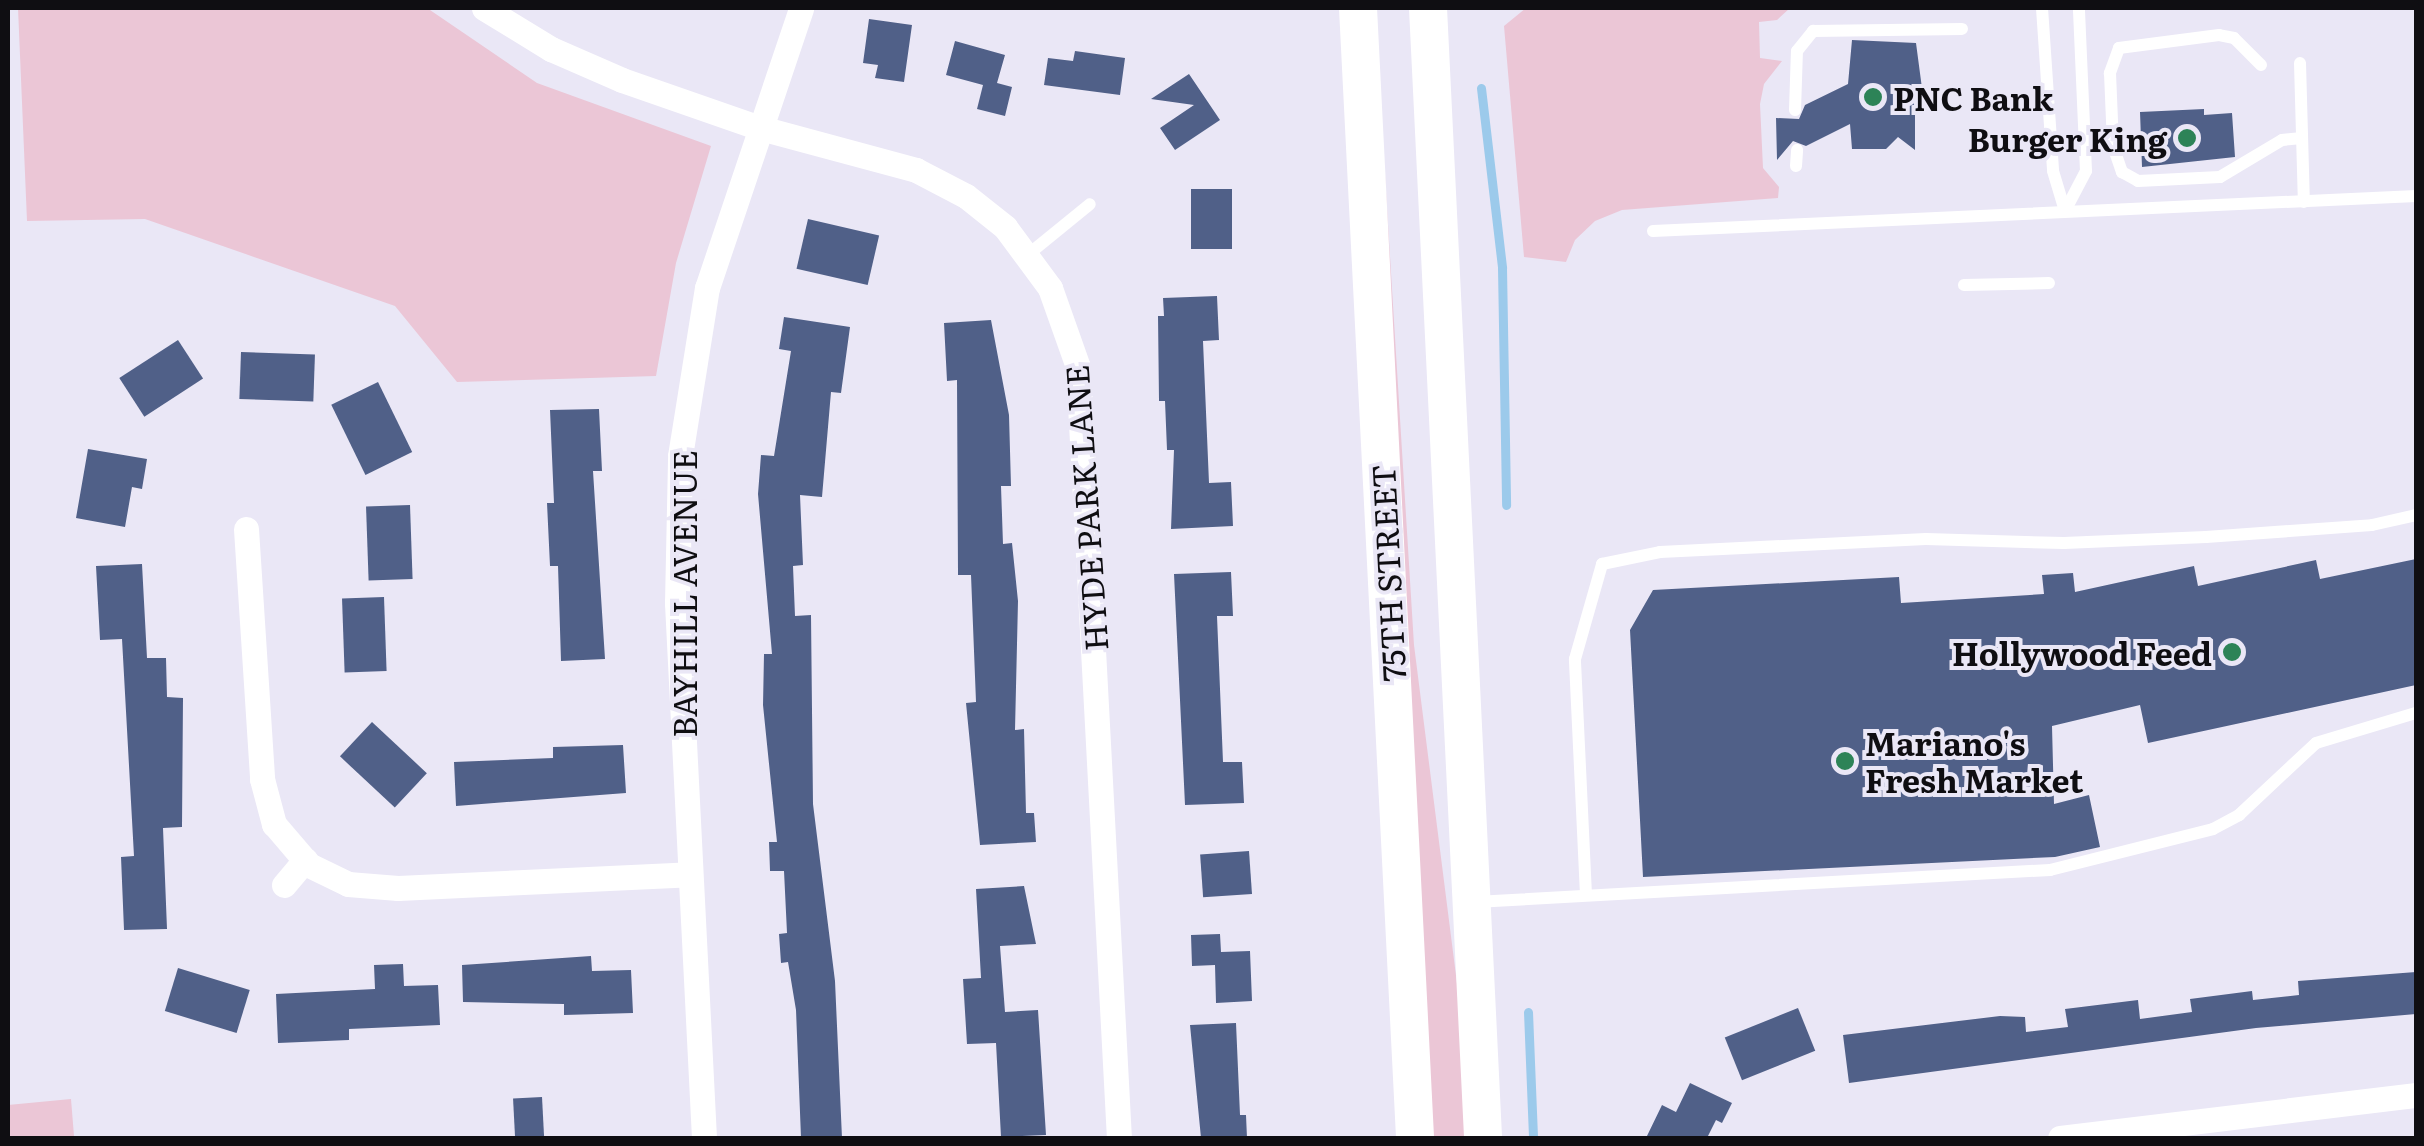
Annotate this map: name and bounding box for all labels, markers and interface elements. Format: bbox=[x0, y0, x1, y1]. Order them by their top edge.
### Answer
place label: PNC Bank bbox=[1893, 78, 2053, 116]
marker: PNC Bank bbox=[1862, 86, 1884, 108]
place label: Burger King bbox=[1968, 119, 2167, 157]
marker: Burger King bbox=[2176, 127, 2198, 149]
street label: HYDE PARK LANE bbox=[1056, 364, 1114, 652]
street label: BAYHILL AVENUE bbox=[664, 450, 702, 738]
street label: 75TH STREET bbox=[1362, 464, 1412, 682]
place label: Hollywood Feed bbox=[1952, 633, 2212, 671]
marker: Hollywood Feed bbox=[2221, 641, 2243, 663]
place label: Mariano's Fresh Market bbox=[1865, 724, 2083, 799]
marker: Mariano's Fresh Market bbox=[1834, 750, 1856, 772]

